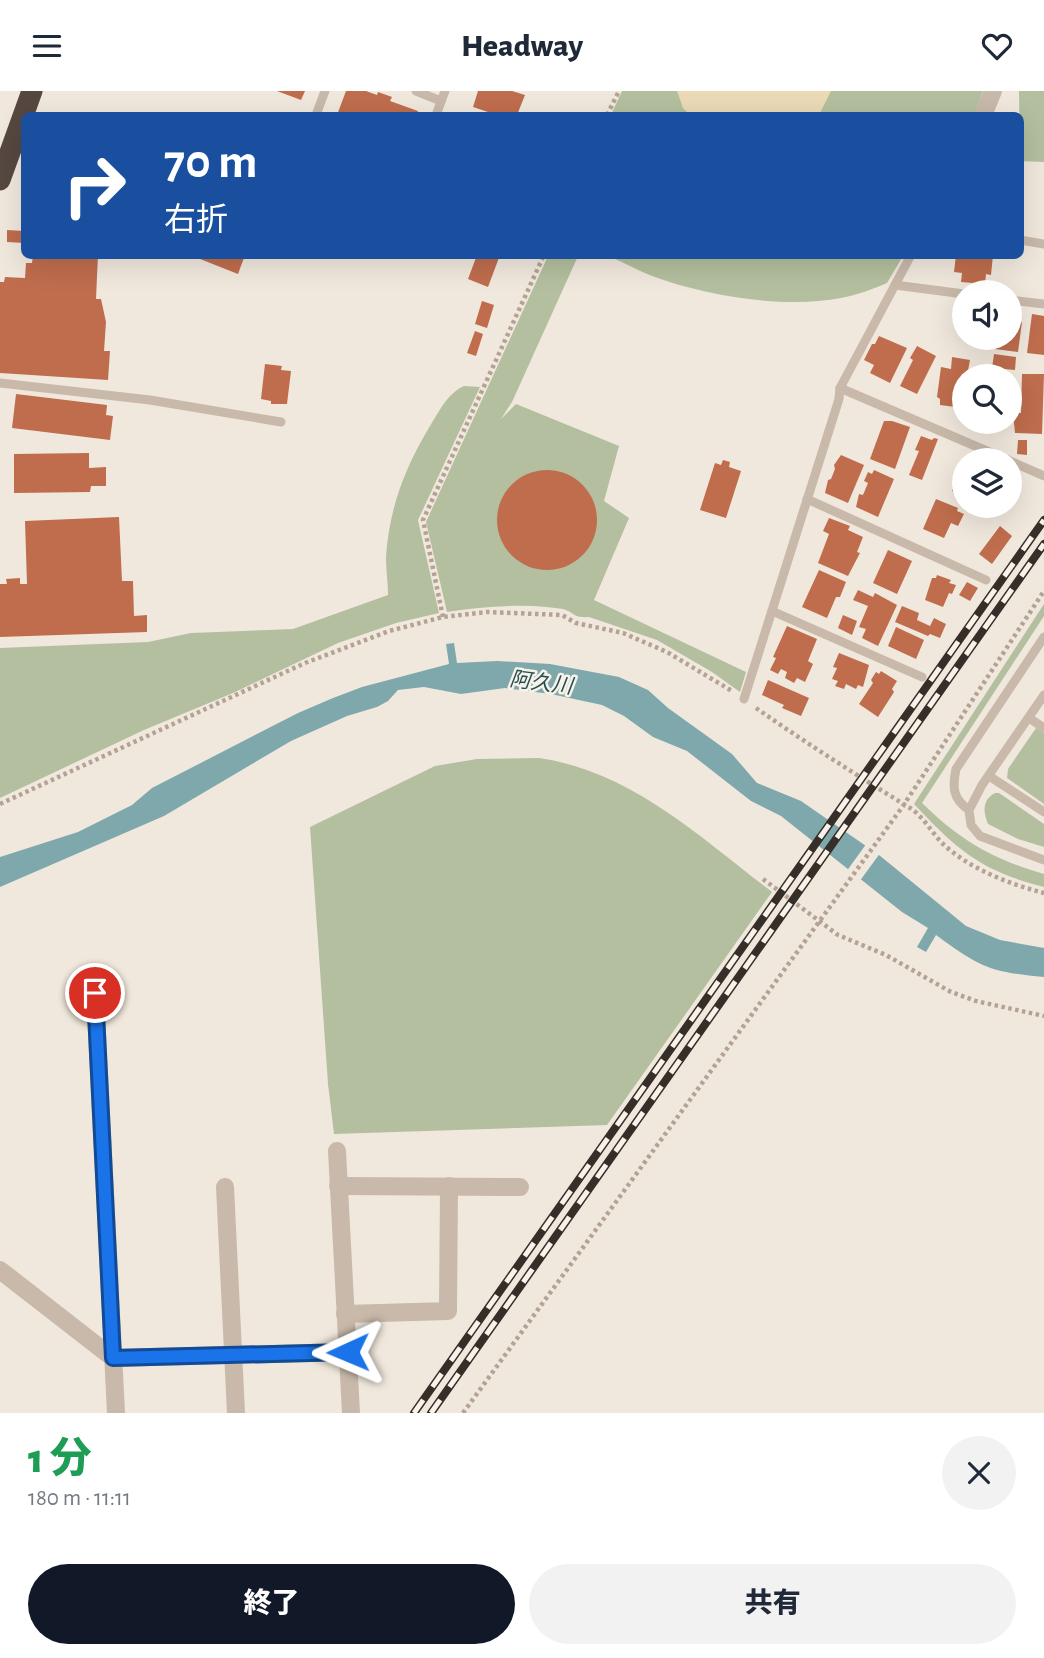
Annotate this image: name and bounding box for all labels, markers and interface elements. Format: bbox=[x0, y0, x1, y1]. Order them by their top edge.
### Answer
icon: menu bbox=[28, 27, 66, 65]
icon: heart bbox=[978, 27, 1016, 65]
text: Headway bbox=[461, 30, 583, 62]
text: 70 m bbox=[164, 138, 258, 187]
icon: right bbox=[49, 140, 140, 231]
text: 右折 bbox=[164, 204, 228, 236]
map controls bbox=[952, 280, 1022, 518]
button: sound bbox=[952, 280, 1022, 350]
button: search bbox=[952, 364, 1022, 434]
button: layers bbox=[952, 448, 1022, 518]
water label: 阿久川 bbox=[508, 668, 576, 698]
pin bbox=[65, 963, 125, 1023]
icon: arrive bbox=[76, 974, 114, 1012]
position arrow bbox=[311, 1315, 385, 1389]
button: close bbox=[942, 1436, 1016, 1510]
text: 1 分 bbox=[28, 1438, 92, 1480]
text: 180 m · 11:11 bbox=[28, 1487, 131, 1510]
button: 終了 bbox=[28, 1564, 515, 1644]
button: 共有 bbox=[529, 1564, 1016, 1644]

